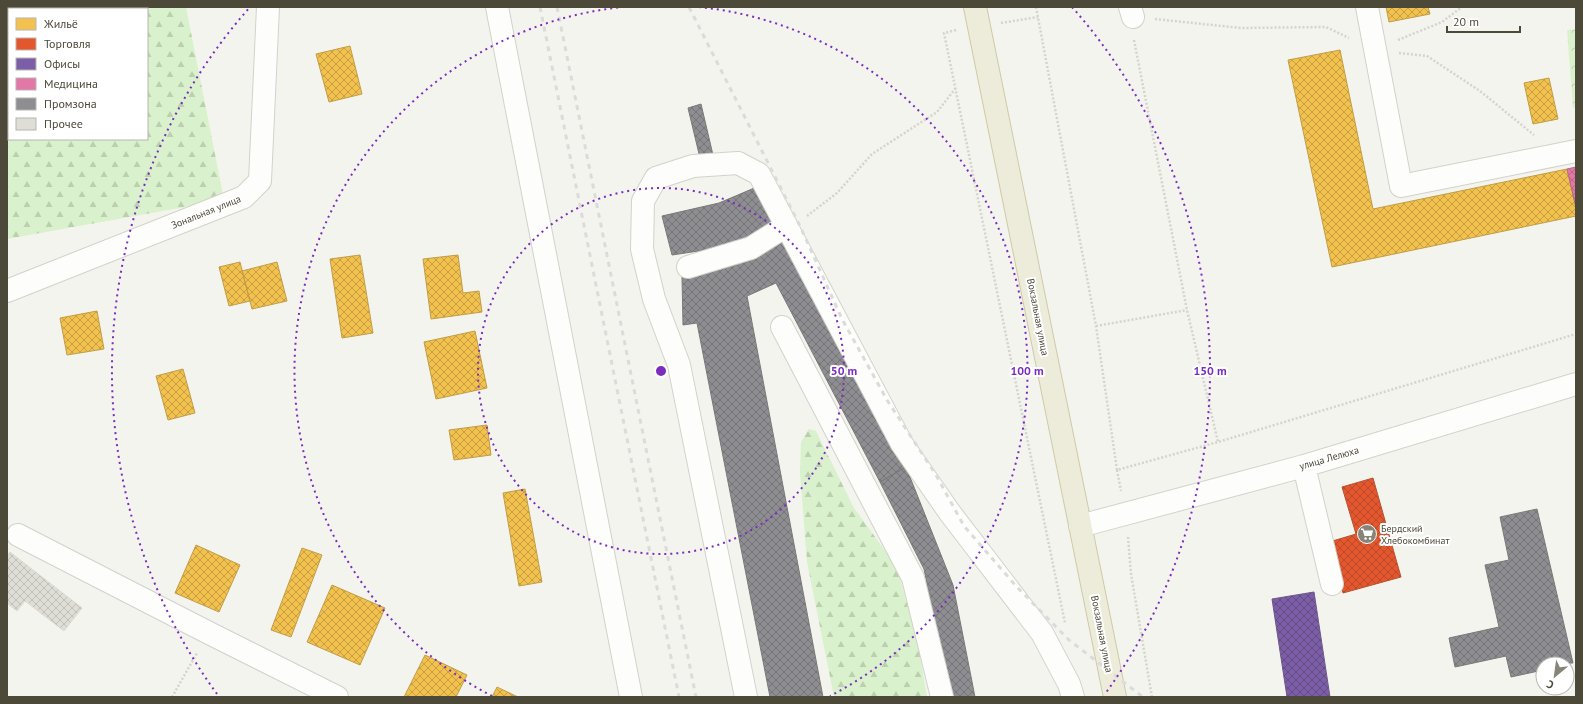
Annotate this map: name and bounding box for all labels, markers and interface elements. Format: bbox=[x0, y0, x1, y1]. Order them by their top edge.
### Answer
legend bbox=[8, 8, 148, 140]
scale bar bbox=[1447, 8, 1520, 34]
text: 20 m bbox=[1453, 14, 1479, 29]
text: Жильё bbox=[43, 16, 78, 31]
text: Торговля bbox=[44, 36, 90, 51]
text: Офисы bbox=[44, 56, 80, 71]
text: Медицина bbox=[44, 76, 98, 91]
text: Промзона bbox=[44, 96, 97, 111]
text: Прочее bbox=[44, 116, 83, 131]
street label: Зональная улица bbox=[169, 192, 243, 232]
street label: Вокзальная улица bbox=[1024, 277, 1052, 357]
text: 50 m bbox=[831, 363, 857, 378]
text: 100 m bbox=[1010, 363, 1044, 378]
text: 150 m bbox=[1193, 363, 1227, 378]
centre of rings bbox=[654, 364, 668, 378]
street label: улица Лелюха bbox=[1298, 443, 1360, 473]
place label: Бердский Хлебокомбинат bbox=[1381, 522, 1449, 547]
supermarket icon: Бердский Хлебокомбинат bbox=[1356, 523, 1378, 545]
street label: Вокзальная улица bbox=[1088, 594, 1116, 674]
north arrow bbox=[1535, 656, 1575, 696]
text: С bbox=[1544, 677, 1556, 692]

